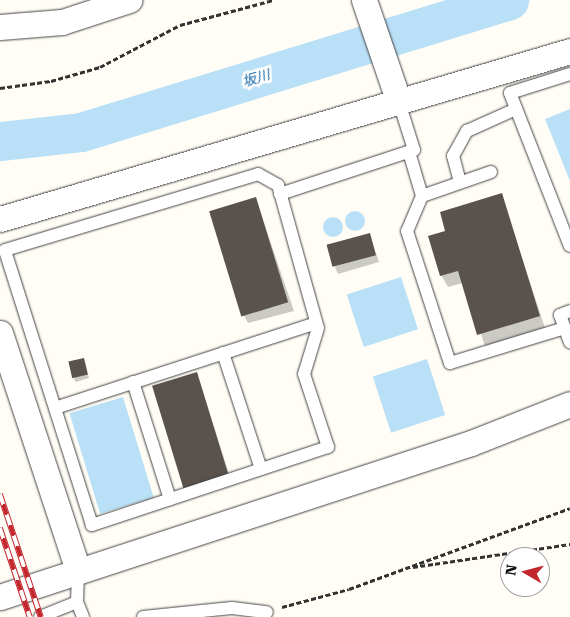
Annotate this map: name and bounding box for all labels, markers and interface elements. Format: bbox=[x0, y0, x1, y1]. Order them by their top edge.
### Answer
water label: 坂川 bbox=[240, 66, 272, 90]
north arrow bbox=[500, 547, 550, 597]
text: N bbox=[502, 564, 520, 577]

